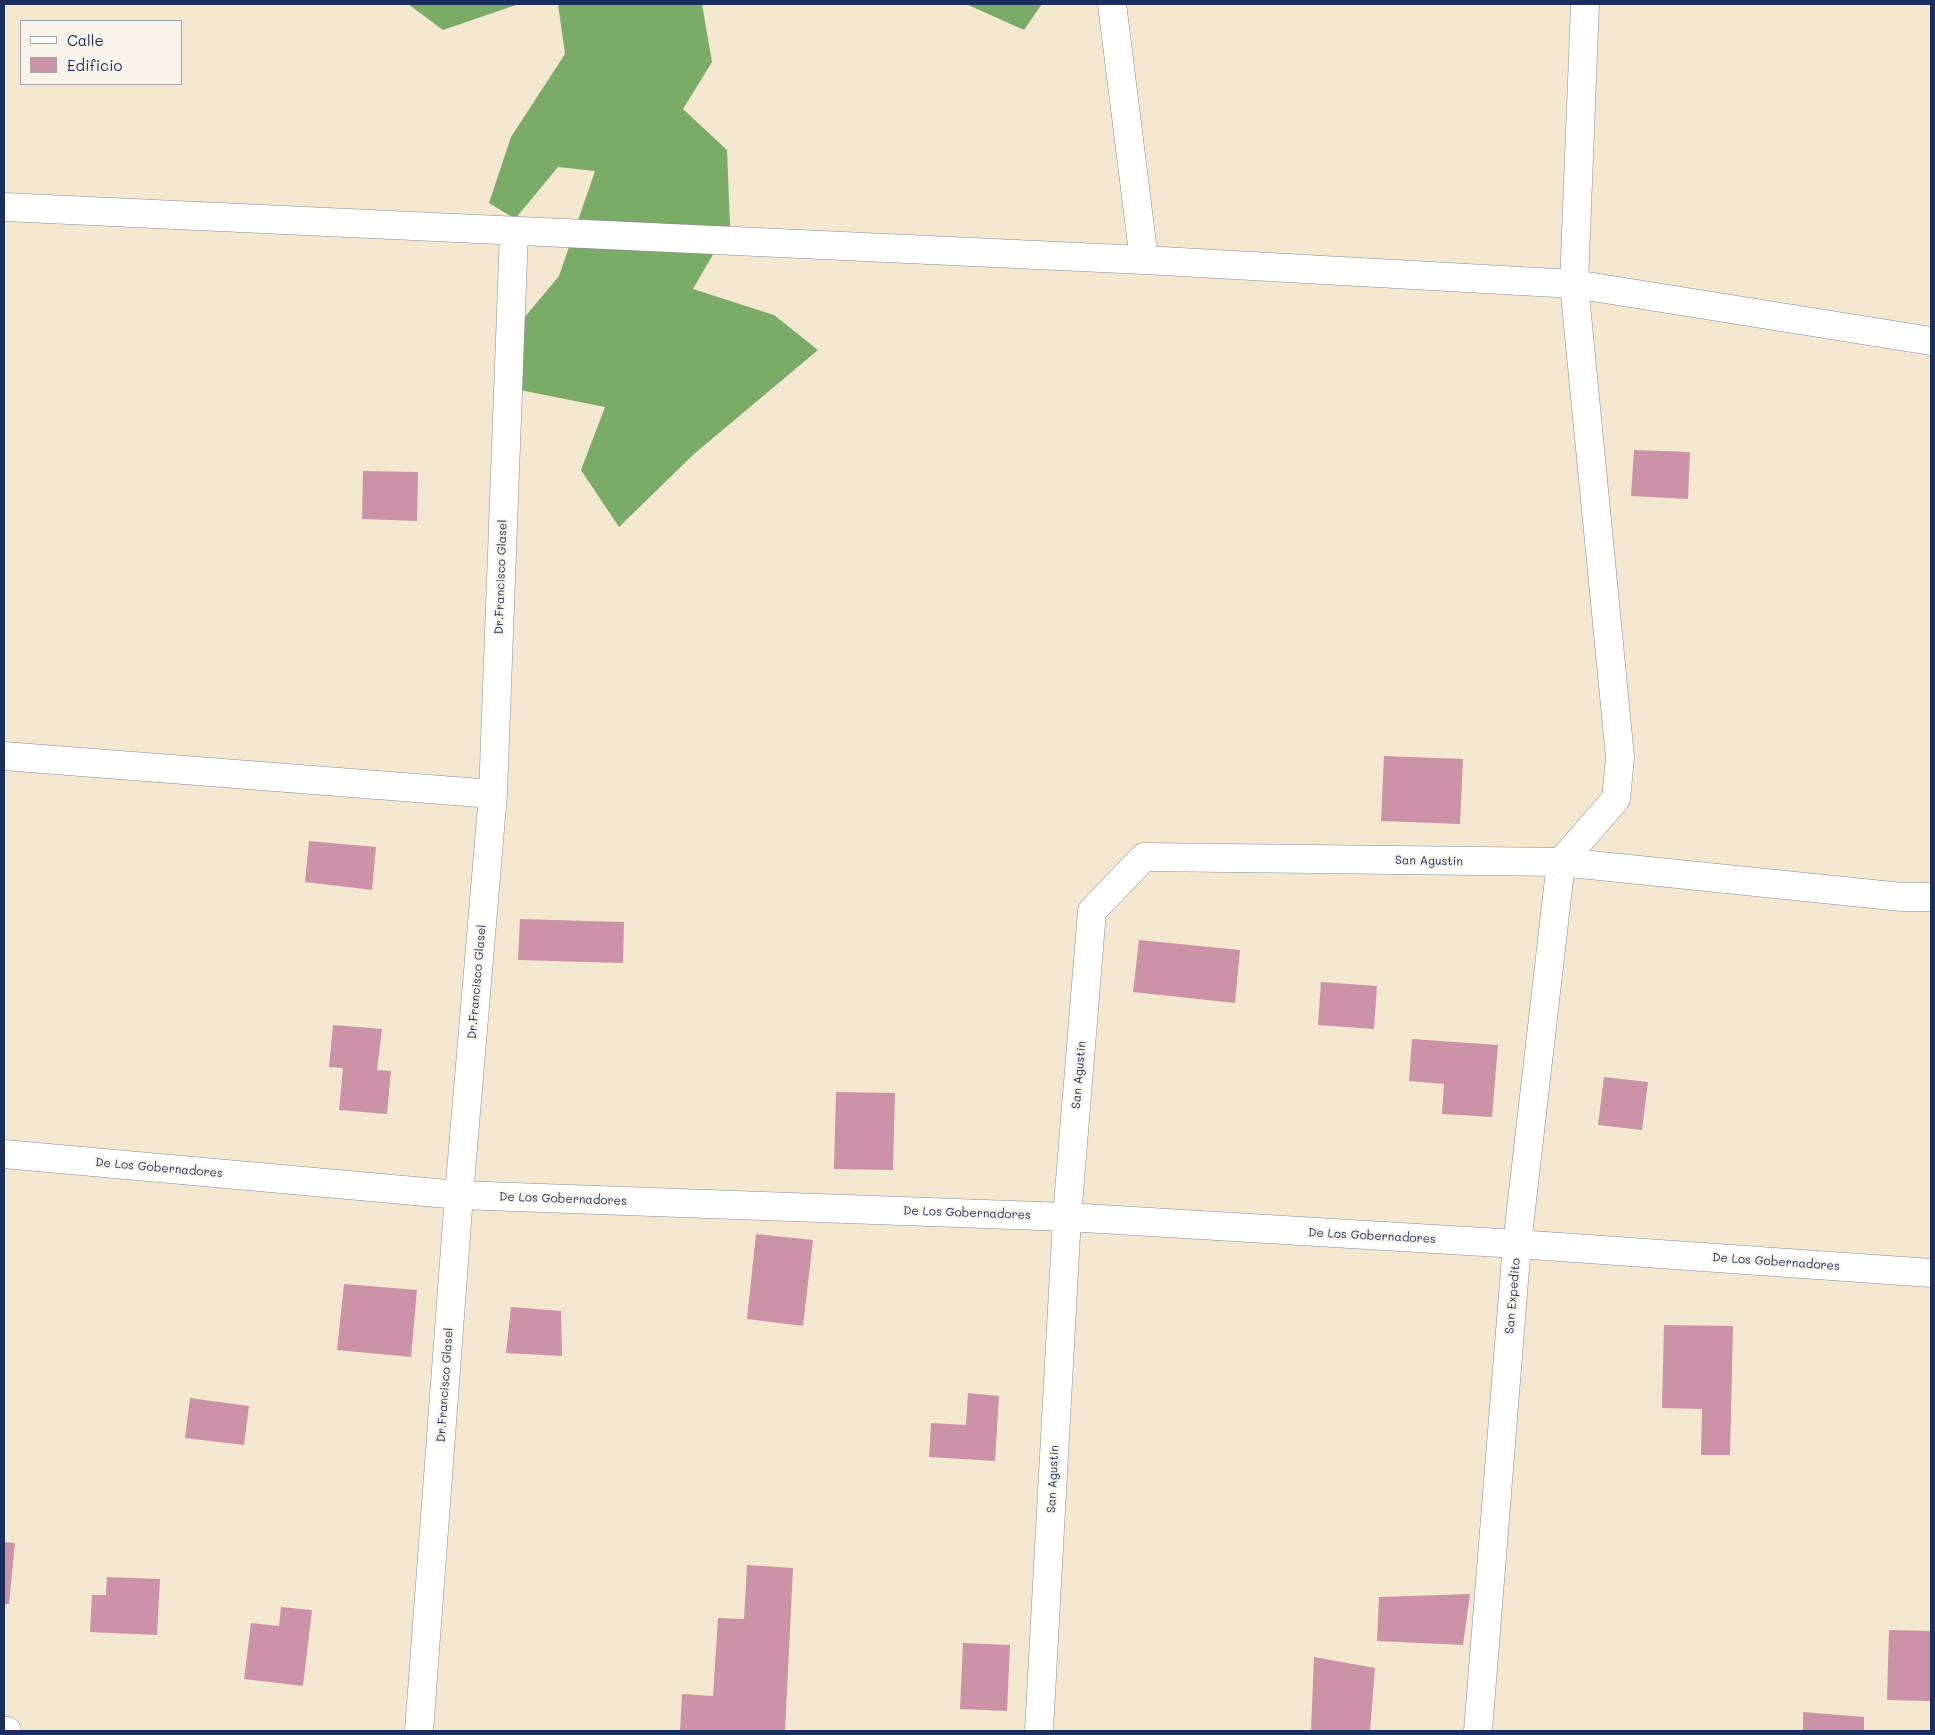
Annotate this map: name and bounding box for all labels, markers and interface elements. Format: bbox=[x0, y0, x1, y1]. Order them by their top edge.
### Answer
legend bbox=[20, 20, 182, 85]
text: Calle bbox=[67, 30, 104, 50]
text: Edificio bbox=[67, 55, 122, 75]
street label: Dr.Francisco Glasel bbox=[492, 519, 510, 635]
street label: San Agustin bbox=[1395, 853, 1463, 869]
street label: Dr.Francisco Glasel bbox=[465, 924, 489, 1040]
street label: San Agustin bbox=[1069, 1041, 1089, 1109]
street label: De Los Gobernadores bbox=[95, 1155, 223, 1181]
street label: De Los Gobernadores bbox=[499, 1190, 627, 1208]
street label: De Los Gobernadores bbox=[903, 1204, 1031, 1222]
street label: De Los Gobernadores bbox=[1308, 1225, 1436, 1247]
street label: De Los Gobernadores bbox=[1712, 1250, 1840, 1274]
street label: San Expedito bbox=[1503, 1257, 1523, 1335]
street label: Dr.Francisco Glasel bbox=[434, 1327, 456, 1443]
street label: San Agustin bbox=[1044, 1445, 1062, 1513]

